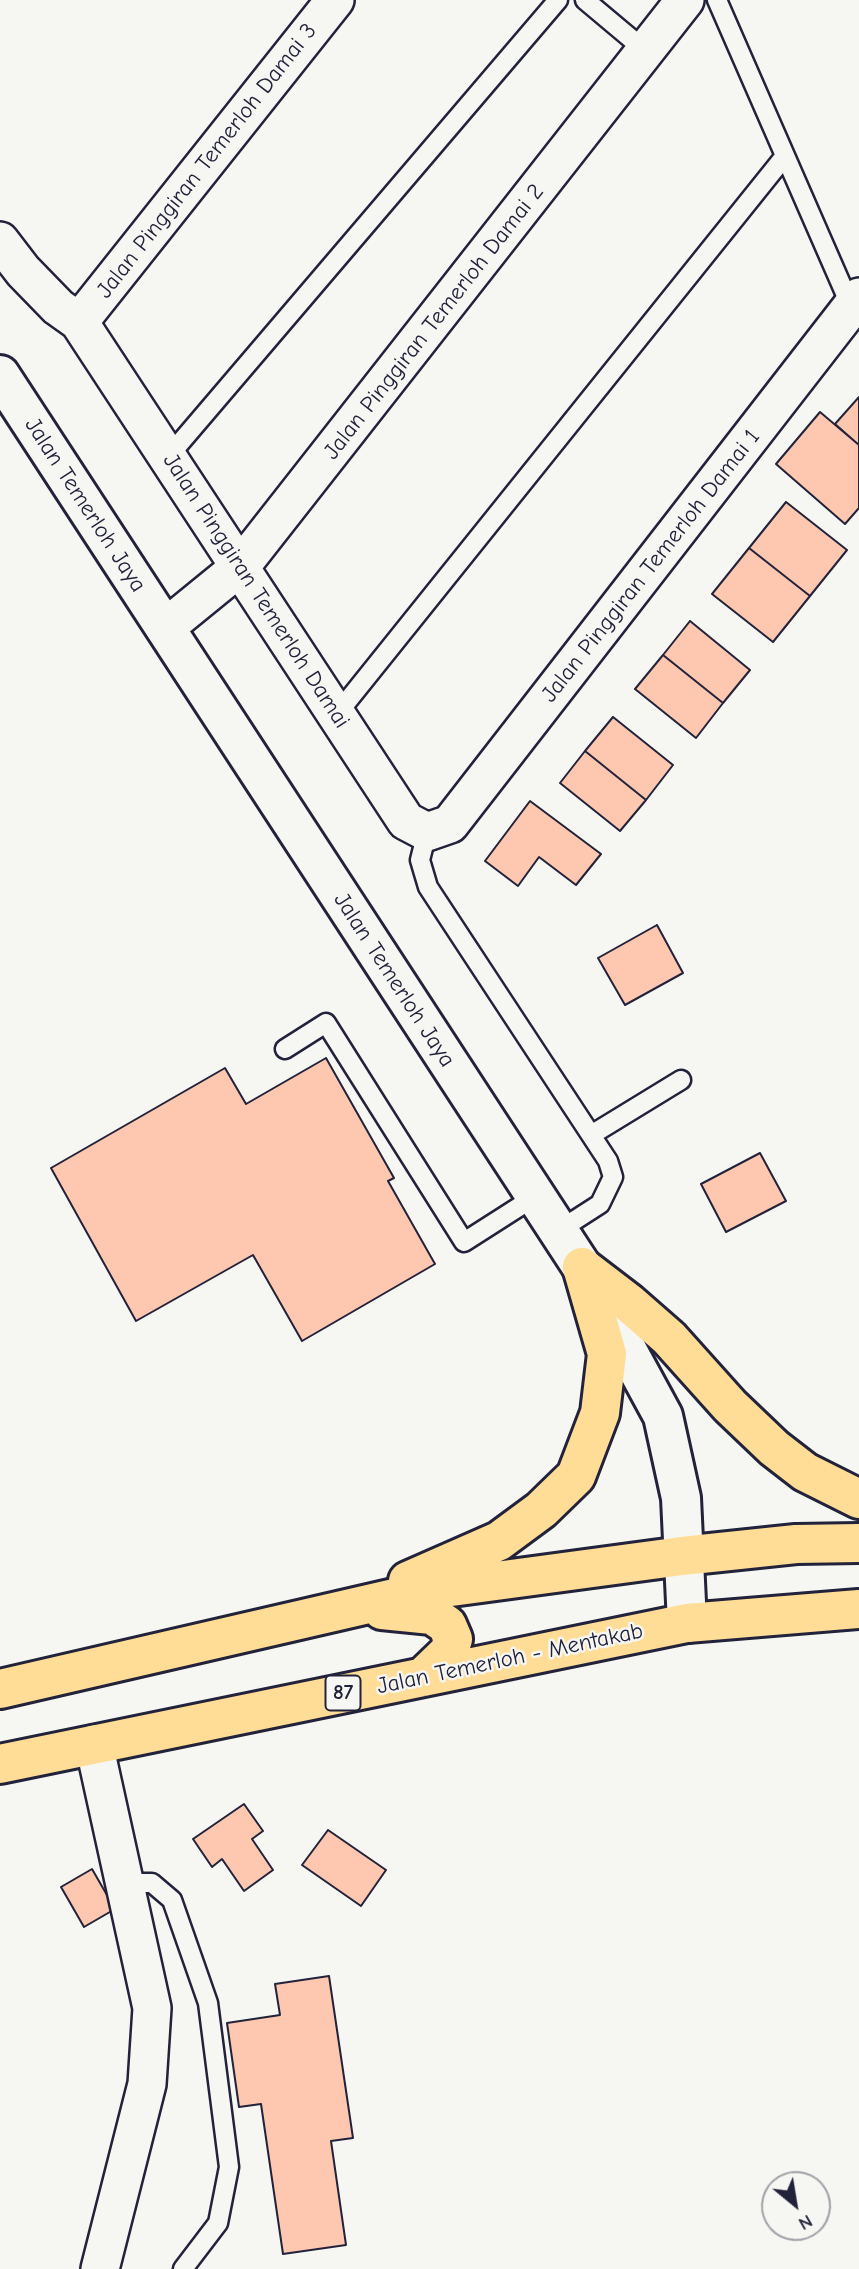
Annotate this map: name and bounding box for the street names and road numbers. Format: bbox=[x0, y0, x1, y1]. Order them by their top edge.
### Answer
street label: Jalan Pinggiran Temerloh Damai 3 bbox=[91, 18, 323, 304]
street label: Jalan Pinggiran Temerloh Damai 2 bbox=[318, 179, 550, 465]
street label: Jalan Temerloh Jaya bbox=[18, 413, 152, 597]
street label: Jalan Pinggiran Temerloh Damai 1 bbox=[536, 424, 766, 708]
street label: Jalan Pinggiran Temerloh Damai bbox=[157, 448, 355, 734]
street label: Jalan Temerloh Jaya bbox=[327, 888, 461, 1072]
street label: Jalan Temerloh - Mentakab bbox=[374, 1617, 646, 1701]
road number: 87 bbox=[326, 1676, 360, 1710]

